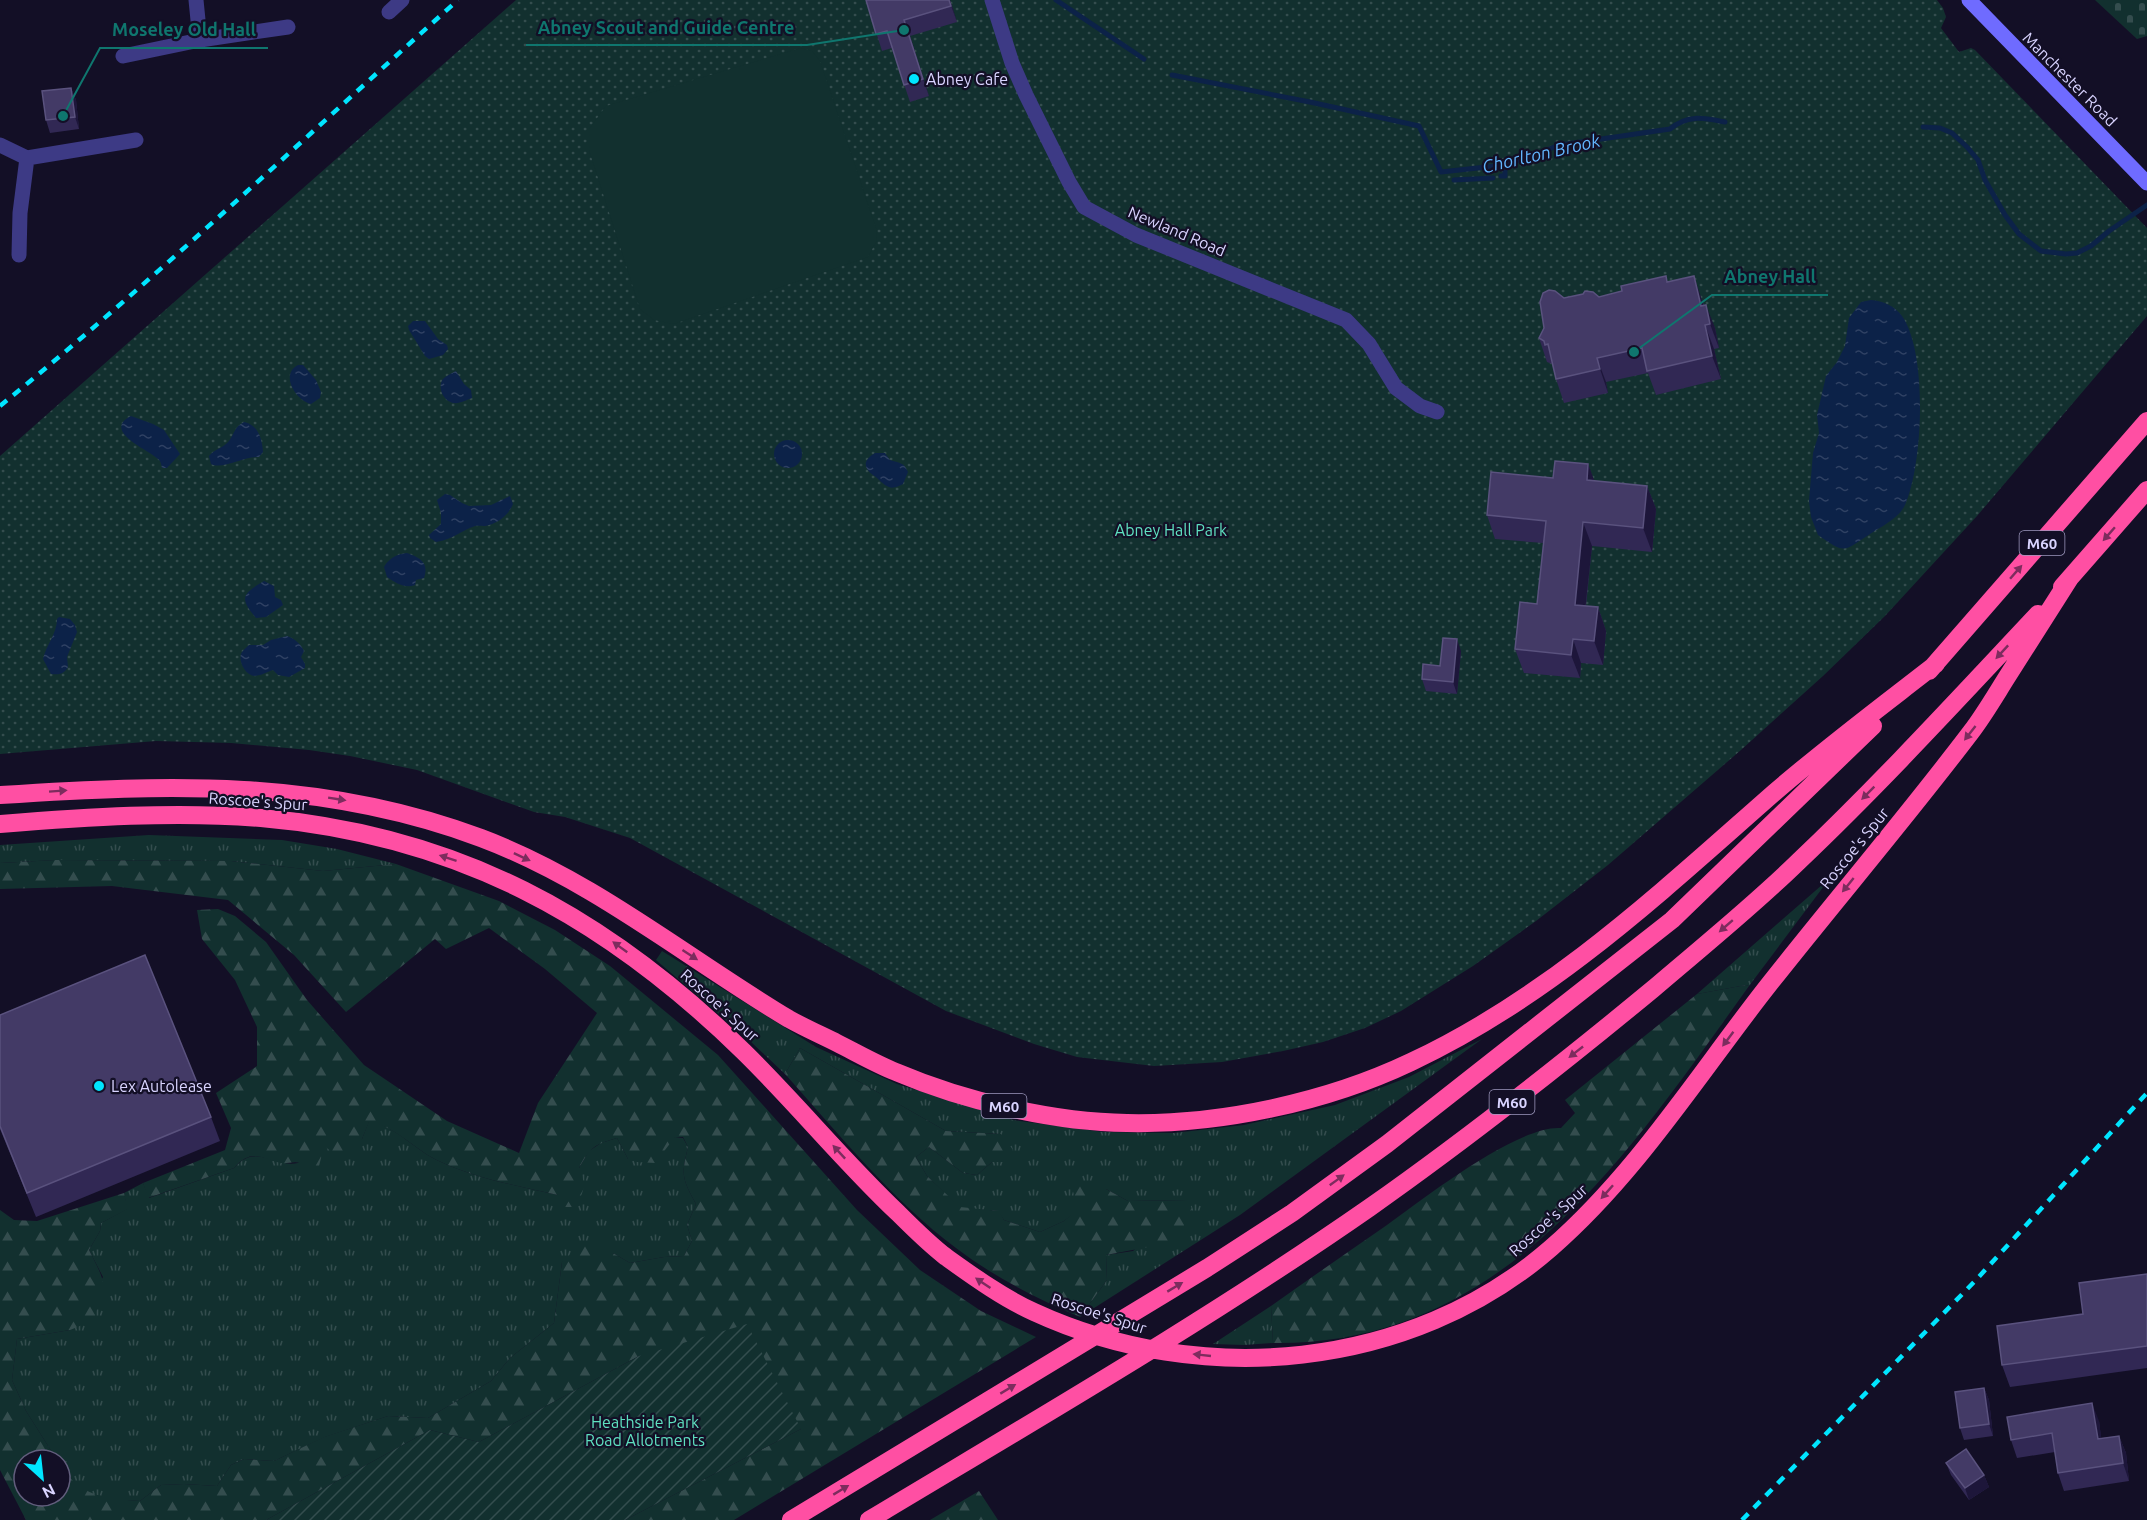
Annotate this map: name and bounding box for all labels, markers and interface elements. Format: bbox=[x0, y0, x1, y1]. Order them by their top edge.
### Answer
callout: Abney Scout and Guide Centre bbox=[526, 9, 807, 45]
callout: Moseley Old Hall bbox=[100, 12, 268, 48]
text: Abney Scout and Guide Centre bbox=[538, 17, 794, 37]
text: Moseley Old Hall bbox=[112, 19, 256, 39]
street label: Manchester Road bbox=[2019, 28, 2121, 130]
place label: Abney Cafe bbox=[926, 70, 1008, 88]
marker: Abney Cafe bbox=[907, 72, 921, 86]
water label: Chorlton Brook bbox=[1480, 130, 1603, 176]
street label: Newland Road bbox=[1126, 202, 1228, 260]
callout: Abney Hall bbox=[1712, 259, 1828, 295]
text: Abney Hall bbox=[1724, 266, 1816, 286]
park label: Abney Hall Park bbox=[1115, 521, 1227, 539]
one-way arrow bbox=[2103, 526, 2116, 541]
road number: M60 bbox=[2020, 531, 2064, 555]
one-way arrow bbox=[2009, 565, 2022, 580]
one-way arrow bbox=[1995, 644, 2009, 659]
one-way arrow bbox=[1964, 725, 1977, 741]
one-way arrow bbox=[1861, 786, 1875, 801]
one-way arrow bbox=[49, 787, 68, 796]
street label: Roscoe's Spur bbox=[208, 789, 308, 813]
one-way arrow bbox=[327, 795, 346, 804]
street label: Roscoe's Spur bbox=[1816, 804, 1892, 892]
one-way arrow bbox=[439, 852, 457, 862]
one-way arrow bbox=[514, 852, 531, 861]
one-way arrow bbox=[1843, 878, 1855, 893]
one-way arrow bbox=[1718, 920, 1733, 933]
one-way arrow bbox=[613, 942, 628, 954]
one-way arrow bbox=[682, 949, 699, 960]
street label: Roscoe's Spur bbox=[677, 965, 763, 1045]
one-way arrow bbox=[1722, 1031, 1734, 1046]
one-way arrow bbox=[1569, 1046, 1584, 1058]
place label: Lex Autolease bbox=[111, 1077, 212, 1095]
marker: Lex Autolease bbox=[92, 1079, 106, 1093]
road number: M60 bbox=[1490, 1090, 1534, 1114]
road number: M60 bbox=[982, 1094, 1026, 1118]
one-way arrow bbox=[833, 1145, 846, 1160]
one-way arrow bbox=[1329, 1174, 1345, 1186]
street label: Roscoe's Spur bbox=[1505, 1180, 1591, 1260]
one-way arrow bbox=[1601, 1184, 1614, 1199]
one-way arrow bbox=[975, 1277, 991, 1288]
one-way arrow bbox=[1167, 1282, 1183, 1293]
street label: Roscoe's Spur bbox=[1049, 1289, 1149, 1337]
one-way arrow bbox=[1192, 1350, 1211, 1360]
one-way arrow bbox=[1000, 1383, 1016, 1394]
park label: Heathside Park Road Allotments bbox=[585, 1413, 705, 1449]
north arrow bbox=[12, 1448, 72, 1508]
text: N bbox=[39, 1481, 58, 1502]
one-way arrow bbox=[833, 1484, 849, 1495]

